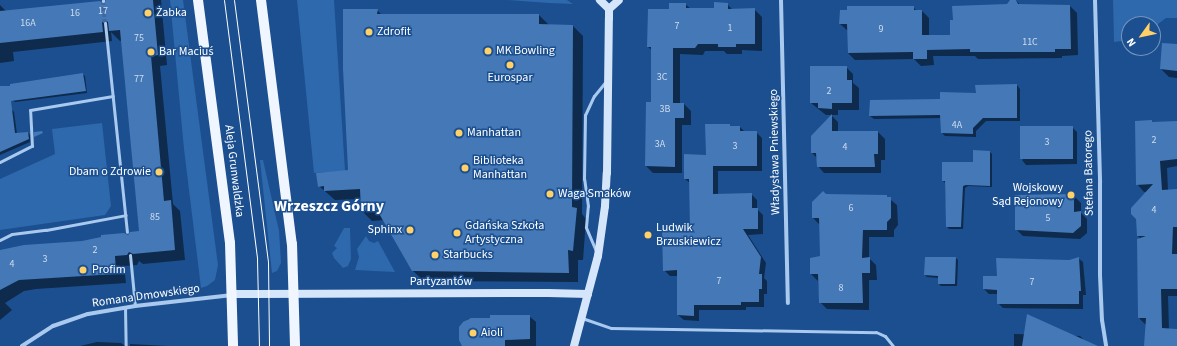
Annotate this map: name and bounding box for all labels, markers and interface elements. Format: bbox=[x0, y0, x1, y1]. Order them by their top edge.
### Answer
house number: 17 bbox=[98, 6, 108, 18]
place label: Żabka bbox=[156, 6, 187, 20]
house number: 16 bbox=[70, 8, 80, 20]
marker: Żabka bbox=[143, 8, 153, 18]
north arrow bbox=[1121, 16, 1161, 56]
house number: 16A bbox=[20, 18, 36, 30]
house number: 7 bbox=[675, 21, 679, 33]
house number: 1 bbox=[728, 23, 732, 35]
house number: 9 bbox=[879, 24, 883, 36]
place label: Zdrofit bbox=[377, 25, 411, 39]
marker: Zdrofit bbox=[364, 27, 374, 37]
house number: 75 bbox=[134, 33, 144, 45]
text: N bbox=[1123, 35, 1140, 49]
house number: 11C bbox=[1022, 37, 1038, 49]
place label: MK Bowling bbox=[496, 44, 555, 58]
place label: Bar Maciuś bbox=[159, 45, 213, 59]
marker: MK Bowling bbox=[483, 46, 493, 56]
marker: Bar Maciuś bbox=[146, 47, 156, 57]
marker: Eurospar bbox=[505, 60, 515, 70]
place label: Eurospar bbox=[487, 71, 533, 85]
house number: 3C bbox=[657, 72, 667, 84]
house number: 77 bbox=[134, 74, 144, 86]
house number: 2 bbox=[827, 86, 831, 98]
street label: Władysława Pniewskiego bbox=[767, 89, 783, 215]
house number: 3B bbox=[660, 104, 670, 116]
house number: 4A bbox=[952, 120, 962, 132]
street label: Aleja Grunwaldzka bbox=[221, 124, 247, 218]
place label: Manhattan bbox=[467, 126, 521, 140]
marker: Manhattan bbox=[454, 128, 464, 138]
street label: Stefana Batorego bbox=[1081, 130, 1097, 216]
house number: 2 bbox=[1152, 135, 1156, 147]
house number: 3 bbox=[1045, 137, 1049, 149]
house number: 3A bbox=[655, 139, 665, 151]
house number: 3 bbox=[733, 141, 737, 153]
house number: 4 bbox=[843, 142, 847, 154]
place label: Biblioteka Manhattan bbox=[473, 154, 527, 182]
marker: Biblioteka Manhattan bbox=[460, 163, 470, 173]
place label: Dbam o Zdrowie bbox=[69, 165, 151, 179]
marker: Dbam o Zdrowie bbox=[154, 167, 164, 177]
place label: Wojskowy Sąd Rejonowy bbox=[992, 181, 1063, 209]
place label: Waga Smaków bbox=[558, 187, 631, 201]
marker: Waga Smaków bbox=[545, 189, 555, 199]
marker: Wojskowy Sąd Rejonowy bbox=[1066, 190, 1076, 200]
district label: Wrzeszcz Górny bbox=[274, 196, 384, 216]
house number: 6 bbox=[849, 203, 853, 215]
house number: 4 bbox=[1152, 205, 1156, 217]
house number: 85 bbox=[150, 212, 160, 224]
house number: 5 bbox=[1046, 213, 1050, 225]
place label: Gdańska Szkoła Artystyczna bbox=[465, 219, 544, 247]
place label: Ludwik Brzuskiewicz bbox=[656, 221, 721, 249]
place label: Sphinx bbox=[368, 223, 402, 237]
marker: Sphinx bbox=[405, 225, 415, 235]
marker: Gdańska Szkoła Artystyczna bbox=[452, 228, 462, 238]
marker: Ludwik Brzuskiewicz bbox=[643, 230, 653, 240]
house number: 2 bbox=[93, 245, 97, 257]
place label: Starbucks bbox=[443, 248, 493, 262]
marker: Starbucks bbox=[430, 250, 440, 260]
house number: 3 bbox=[43, 254, 47, 266]
house number: 4 bbox=[10, 259, 14, 271]
place label: Profim bbox=[92, 263, 126, 277]
marker: Profim bbox=[77, 264, 89, 276]
street label: Partyzantów bbox=[410, 275, 472, 289]
house number: 7 bbox=[717, 276, 721, 288]
house number: 7 bbox=[1030, 277, 1034, 289]
street label: Romana Dmowskiego bbox=[91, 281, 201, 311]
house number: 8 bbox=[839, 283, 843, 295]
place label: Aioli bbox=[481, 326, 503, 340]
marker: Aioli bbox=[468, 328, 478, 338]

